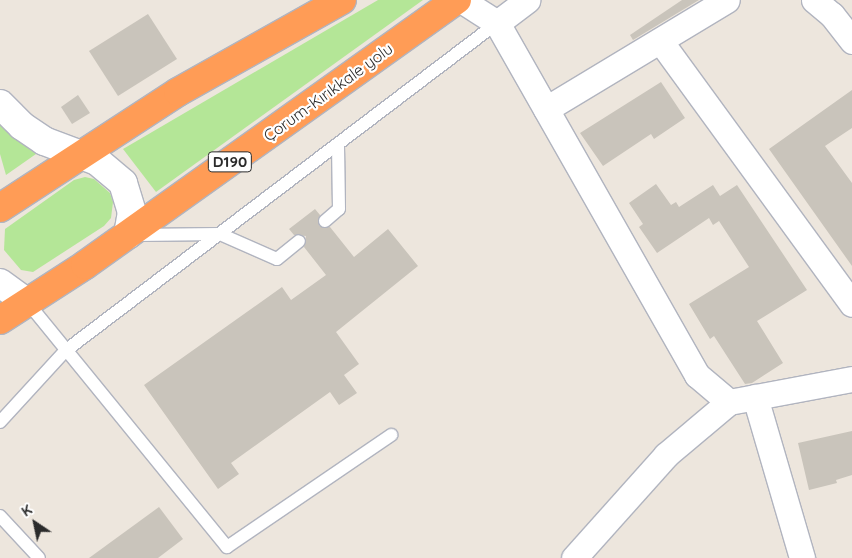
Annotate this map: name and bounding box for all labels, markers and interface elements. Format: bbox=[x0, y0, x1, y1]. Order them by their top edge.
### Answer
street label: Çorum-Kırıkkale yolu bbox=[260, 39, 396, 145]
road number: D190 bbox=[208, 150, 252, 174]
north arrow bbox=[10, 498, 60, 548]
text: K bbox=[18, 501, 35, 521]

